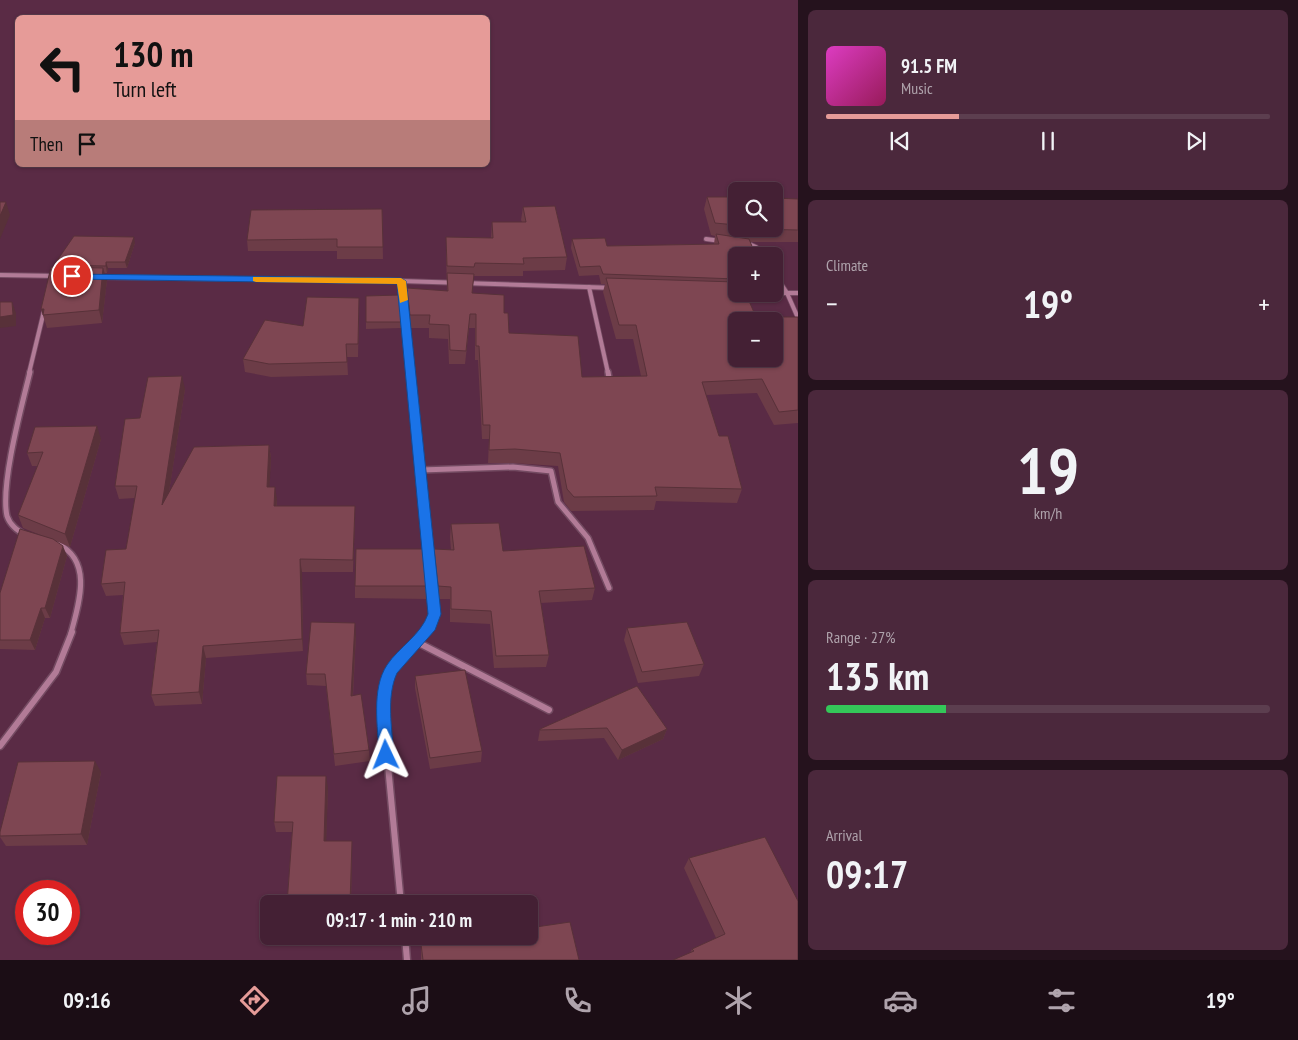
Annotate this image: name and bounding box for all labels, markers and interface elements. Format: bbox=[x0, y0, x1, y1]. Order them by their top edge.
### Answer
text: 130 m bbox=[113, 31, 194, 77]
icon: left bbox=[30, 35, 95, 100]
text: 91.5 FM bbox=[901, 54, 957, 78]
text: Turn left bbox=[113, 75, 177, 103]
text: Music bbox=[901, 78, 933, 98]
icon: previous bbox=[886, 127, 914, 155]
icon: pause bbox=[1034, 127, 1062, 155]
icon: next bbox=[1182, 127, 1210, 155]
icon: arrive bbox=[73, 130, 101, 158]
text: Then bbox=[30, 132, 63, 156]
map controls bbox=[728, 182, 783, 367]
button: search bbox=[728, 182, 783, 237]
button: + bbox=[728, 247, 783, 302]
pin bbox=[51, 255, 93, 297]
text: Climate bbox=[826, 255, 868, 275]
icon: arrive bbox=[58, 262, 86, 290]
text: 19° bbox=[1023, 279, 1073, 328]
text: − bbox=[826, 285, 838, 322]
text: + bbox=[1258, 285, 1270, 322]
button: − bbox=[728, 312, 783, 367]
text: 19 bbox=[1017, 428, 1079, 512]
text: km/h bbox=[1034, 503, 1062, 523]
text: Range · 27% bbox=[826, 627, 895, 647]
text: 135 km bbox=[826, 651, 929, 700]
position arrow bbox=[359, 728, 411, 780]
text: Arrival bbox=[826, 825, 862, 845]
text: 09:17 bbox=[826, 849, 908, 898]
speed limit sign: 30 bbox=[15, 880, 80, 945]
text: 09:17 · 1 min · 210 m bbox=[326, 908, 472, 932]
icon: directions bbox=[237, 983, 272, 1018]
icon: music bbox=[399, 983, 434, 1018]
icon: phone bbox=[560, 983, 595, 1018]
icon: climate bbox=[721, 983, 756, 1018]
icon: car bbox=[883, 983, 918, 1018]
icon: filters bbox=[1044, 983, 1079, 1018]
text: 09:16 bbox=[63, 986, 111, 1014]
text: 19° bbox=[1206, 986, 1235, 1014]

